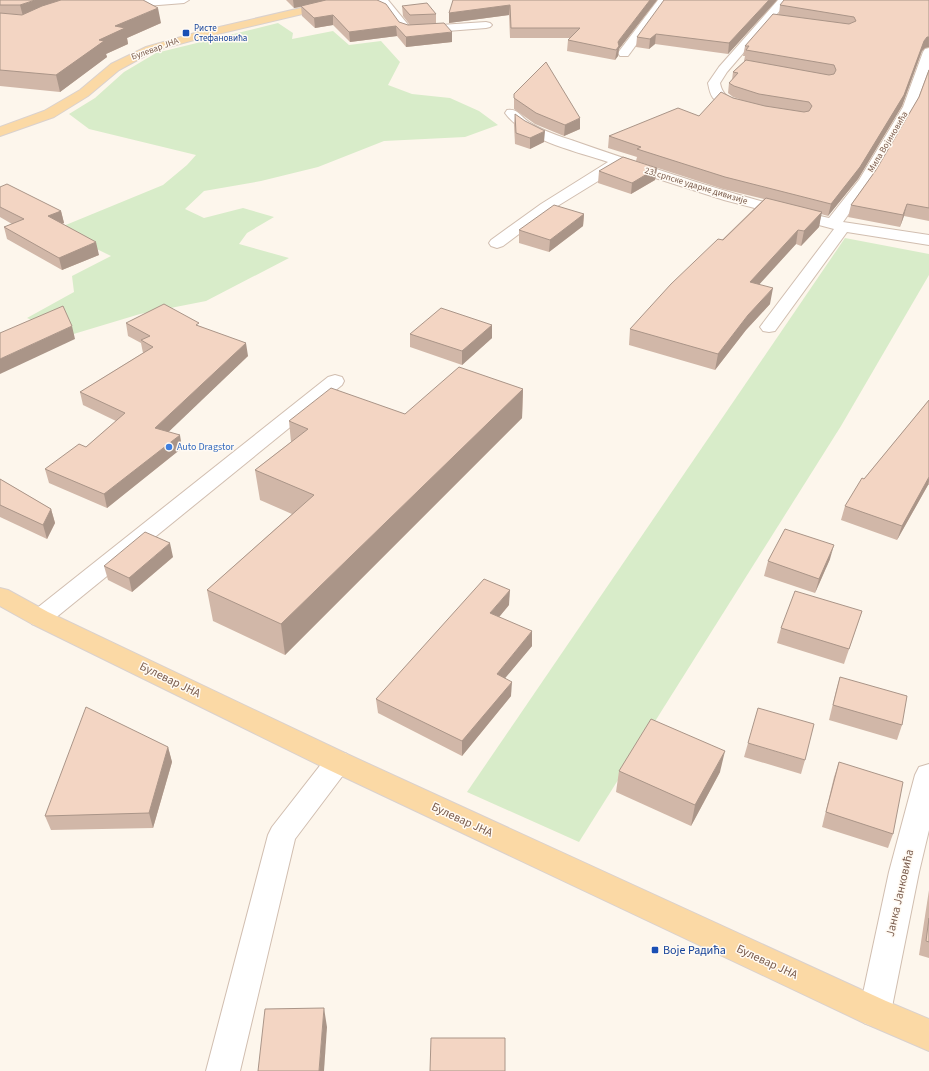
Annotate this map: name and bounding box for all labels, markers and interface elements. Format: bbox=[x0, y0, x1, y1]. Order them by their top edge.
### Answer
place label: Ристе Стефановића bbox=[194, 22, 247, 45]
marker: Ристе Стефановића bbox=[181, 28, 191, 38]
street label: Булевар ЈНА bbox=[130, 34, 181, 64]
street label: Мила Војиновића bbox=[865, 109, 911, 175]
street label: 23. српске ударне дивизије bbox=[643, 164, 750, 208]
place label: Auto Dragstor bbox=[177, 440, 235, 454]
marker: Auto Dragstor bbox=[164, 442, 174, 452]
street label: Булевар ЈНА bbox=[137, 658, 204, 702]
street label: Булевар ЈНА bbox=[429, 798, 496, 842]
street label: Јанка Јанковића bbox=[882, 848, 918, 938]
street label: Булевар ЈНА bbox=[734, 940, 801, 984]
place label: Воје Радића bbox=[663, 942, 726, 959]
marker: Воје Радића bbox=[650, 945, 660, 955]

